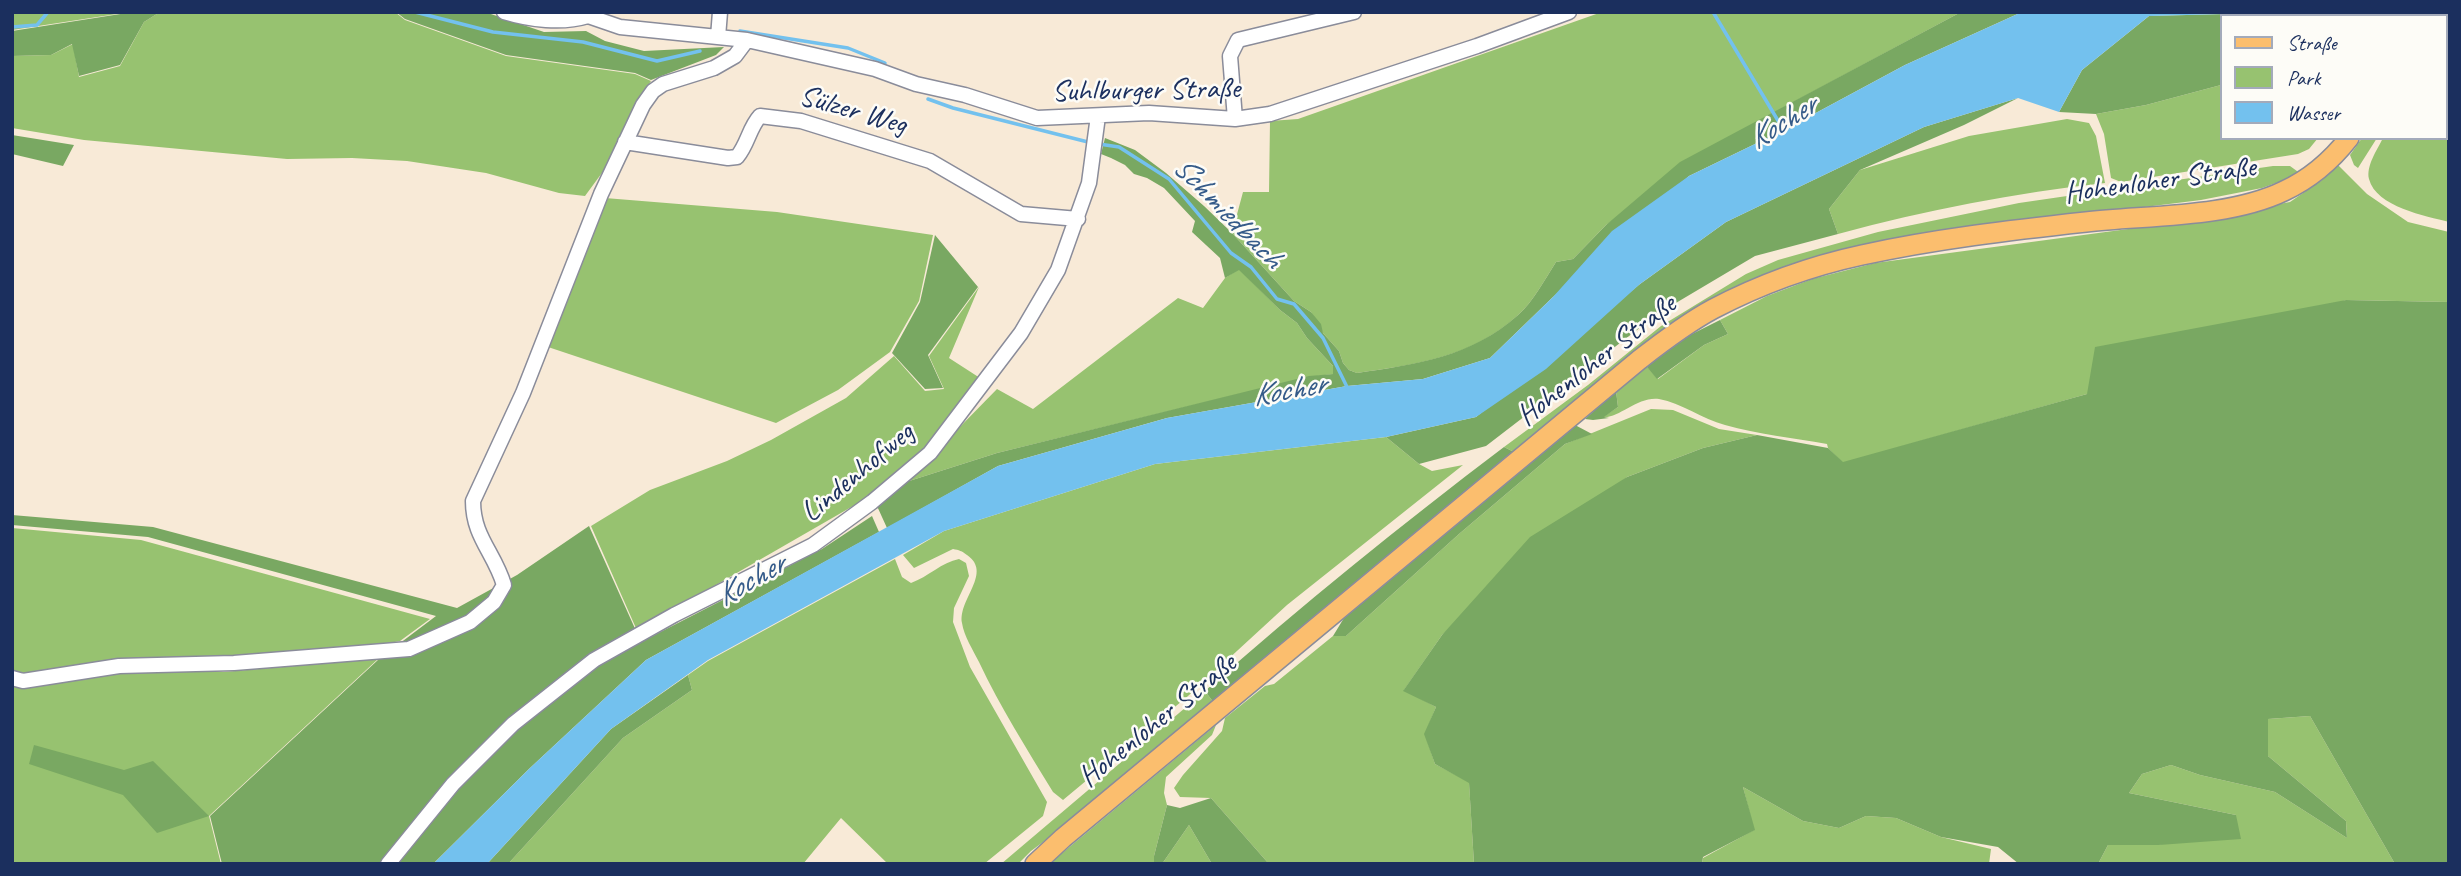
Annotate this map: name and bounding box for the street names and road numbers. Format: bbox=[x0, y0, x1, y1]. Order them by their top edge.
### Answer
street label: Suhlburger Straße bbox=[1052, 71, 1240, 111]
street label: Sülzer Weg bbox=[795, 78, 911, 144]
street label: Hohenloher Straße bbox=[2062, 150, 2258, 212]
street label: Hohenloher Straße bbox=[1510, 287, 1684, 435]
street label: Lindenhofweg bbox=[794, 415, 922, 531]
street label: Hohenloher Straße bbox=[1072, 646, 1244, 796]

